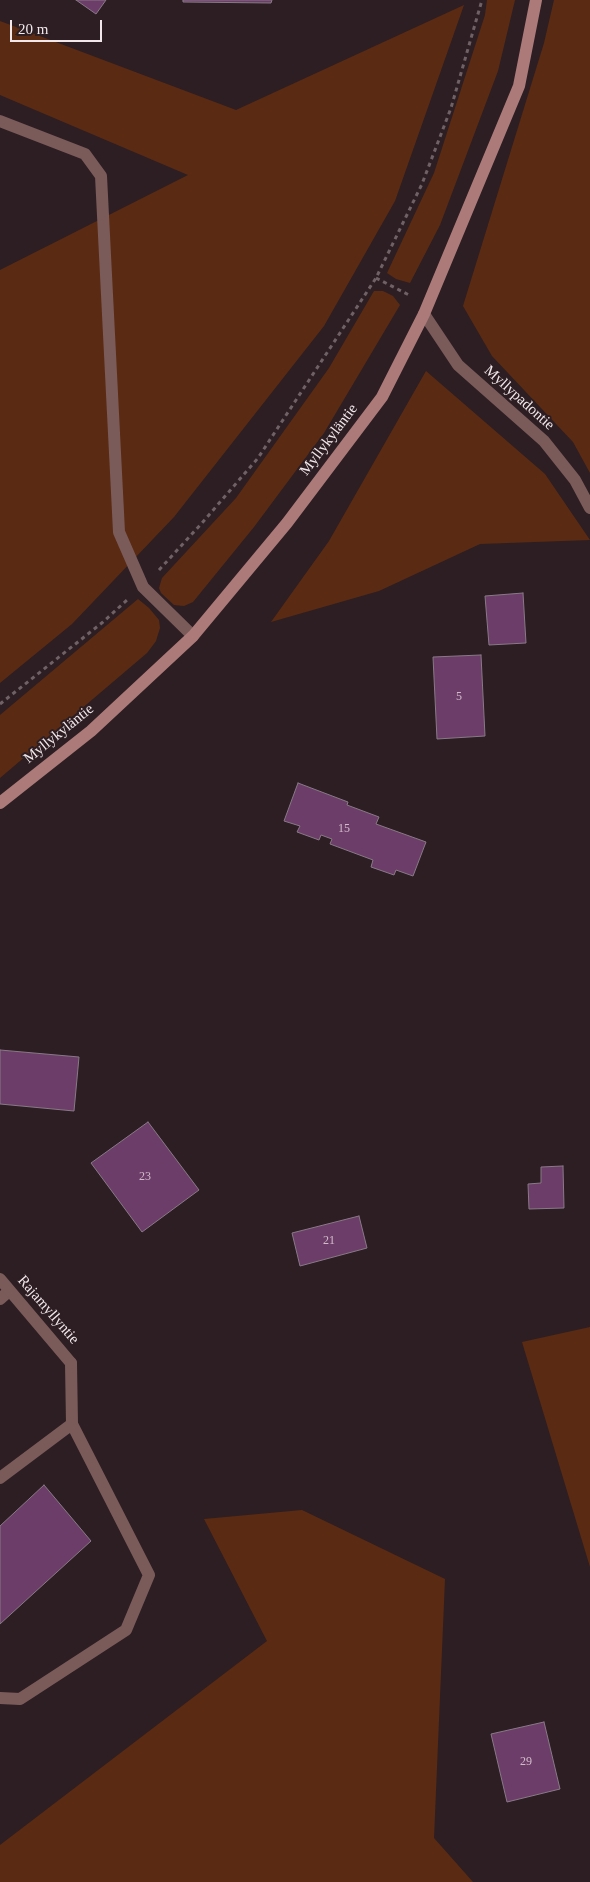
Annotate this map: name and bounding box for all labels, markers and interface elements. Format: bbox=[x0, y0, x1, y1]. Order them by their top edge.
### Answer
scale bar bbox=[12, 10, 105, 42]
text: 20 m bbox=[18, 21, 48, 37]
street label: Myllypadontie bbox=[480, 362, 558, 434]
street label: Myllykyläntie bbox=[296, 401, 362, 479]
house number: 5 bbox=[456, 690, 462, 704]
street label: Myllykyläntie bbox=[20, 700, 98, 768]
house number: 15 bbox=[338, 822, 350, 836]
house number: 23 bbox=[139, 1170, 151, 1184]
house number: 21 bbox=[323, 1234, 335, 1248]
street label: Rajamyllyntie bbox=[13, 1272, 83, 1348]
house number: 29 bbox=[520, 1755, 532, 1769]

